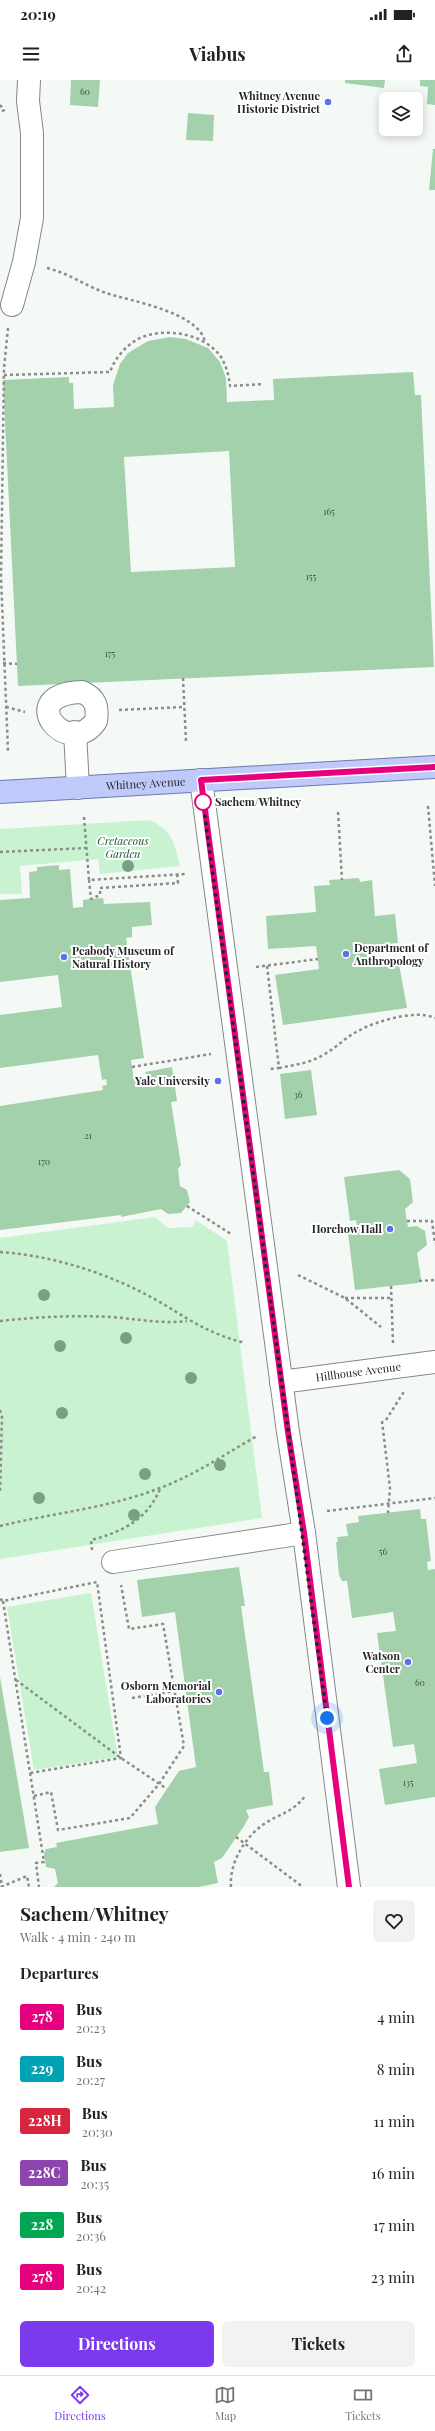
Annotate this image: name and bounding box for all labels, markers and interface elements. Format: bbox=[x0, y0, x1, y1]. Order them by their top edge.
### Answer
text: 20:19 bbox=[20, 4, 56, 24]
text: Viabus bbox=[189, 42, 246, 66]
icon: menu bbox=[20, 43, 42, 65]
icon: share bbox=[393, 43, 415, 65]
house number: 60 bbox=[80, 85, 90, 97]
place label: Whitney Avenue Historic District bbox=[237, 88, 320, 116]
map controls bbox=[379, 92, 423, 136]
button: layers bbox=[379, 92, 423, 136]
marker: Whitney Avenue Historic District bbox=[323, 97, 333, 107]
house number: 165 bbox=[323, 505, 335, 517]
house number: 155 bbox=[306, 570, 317, 582]
house number: 175 bbox=[105, 647, 116, 659]
street label: Whitney Avenue bbox=[105, 773, 186, 793]
marker: Sachem/Whitney bbox=[194, 793, 212, 811]
place label: Sachem/Whitney bbox=[215, 794, 301, 809]
park label: Cretaceous Garden bbox=[97, 833, 149, 861]
place label: Department of Anthropology bbox=[353, 940, 429, 968]
place label: Peabody Museum of Natural History bbox=[72, 943, 175, 971]
marker: Department of Anthropology bbox=[341, 949, 351, 959]
marker: Peabody Museum of Natural History bbox=[59, 952, 69, 962]
place label: Yale University bbox=[134, 1073, 210, 1088]
marker: Yale University bbox=[213, 1076, 223, 1086]
house number: 36 bbox=[294, 1088, 303, 1100]
house number: 21 bbox=[84, 1129, 92, 1141]
house number: 170 bbox=[38, 1155, 50, 1167]
place label: Horchow Hall bbox=[312, 1221, 383, 1236]
marker: Horchow Hall bbox=[385, 1224, 395, 1234]
street label: Hillhouse Avenue bbox=[315, 1358, 402, 1384]
house number: 56 bbox=[379, 1545, 388, 1557]
place label: Watson Center bbox=[361, 1648, 401, 1676]
marker: Watson Center bbox=[403, 1657, 413, 1667]
house number: 60 bbox=[415, 1676, 425, 1688]
place label: Osborn Memorial Laboratories bbox=[121, 1678, 212, 1706]
marker: Osborn Memorial Laboratories bbox=[214, 1687, 224, 1697]
your location bbox=[317, 1708, 337, 1728]
house number: 135 bbox=[403, 1776, 414, 1788]
text: Sachem/Whitney bbox=[20, 1900, 169, 1926]
button: heart bbox=[373, 1900, 415, 1942]
text: Walk · 4 min · 240 m bbox=[20, 1928, 136, 1945]
text: Departures bbox=[20, 1963, 99, 1983]
text: Bus bbox=[76, 1999, 102, 2019]
text: 278 bbox=[31, 2007, 53, 2026]
text: 4 min bbox=[377, 2007, 415, 2027]
text: 20:23 bbox=[76, 2019, 106, 2036]
text: Bus bbox=[76, 2051, 102, 2071]
text: 229 bbox=[31, 2059, 53, 2078]
text: 8 min bbox=[377, 2059, 415, 2079]
text: 20:27 bbox=[76, 2071, 105, 2088]
text: Bus bbox=[82, 2103, 108, 2123]
text: 228H bbox=[28, 2111, 62, 2130]
text: 11 min bbox=[373, 2111, 415, 2131]
text: 20:30 bbox=[82, 2123, 113, 2140]
text: Bus bbox=[80, 2155, 106, 2175]
text: 228C bbox=[28, 2163, 60, 2182]
text: 16 min bbox=[371, 2163, 415, 2183]
text: 20:35 bbox=[80, 2175, 109, 2192]
text: Bus bbox=[76, 2207, 102, 2227]
text: 228 bbox=[31, 2215, 53, 2234]
text: 17 min bbox=[373, 2215, 415, 2235]
text: 20:36 bbox=[76, 2227, 106, 2244]
text: Bus bbox=[76, 2259, 102, 2279]
text: 278 bbox=[31, 2267, 53, 2286]
text: 23 min bbox=[371, 2267, 415, 2287]
text: 20:42 bbox=[76, 2279, 106, 2296]
button: Directions bbox=[20, 2321, 214, 2367]
button: Tickets bbox=[222, 2321, 415, 2367]
tab: Directions bbox=[54, 2384, 106, 2423]
tab: Map bbox=[214, 2384, 236, 2423]
tab: Tickets bbox=[345, 2384, 381, 2423]

